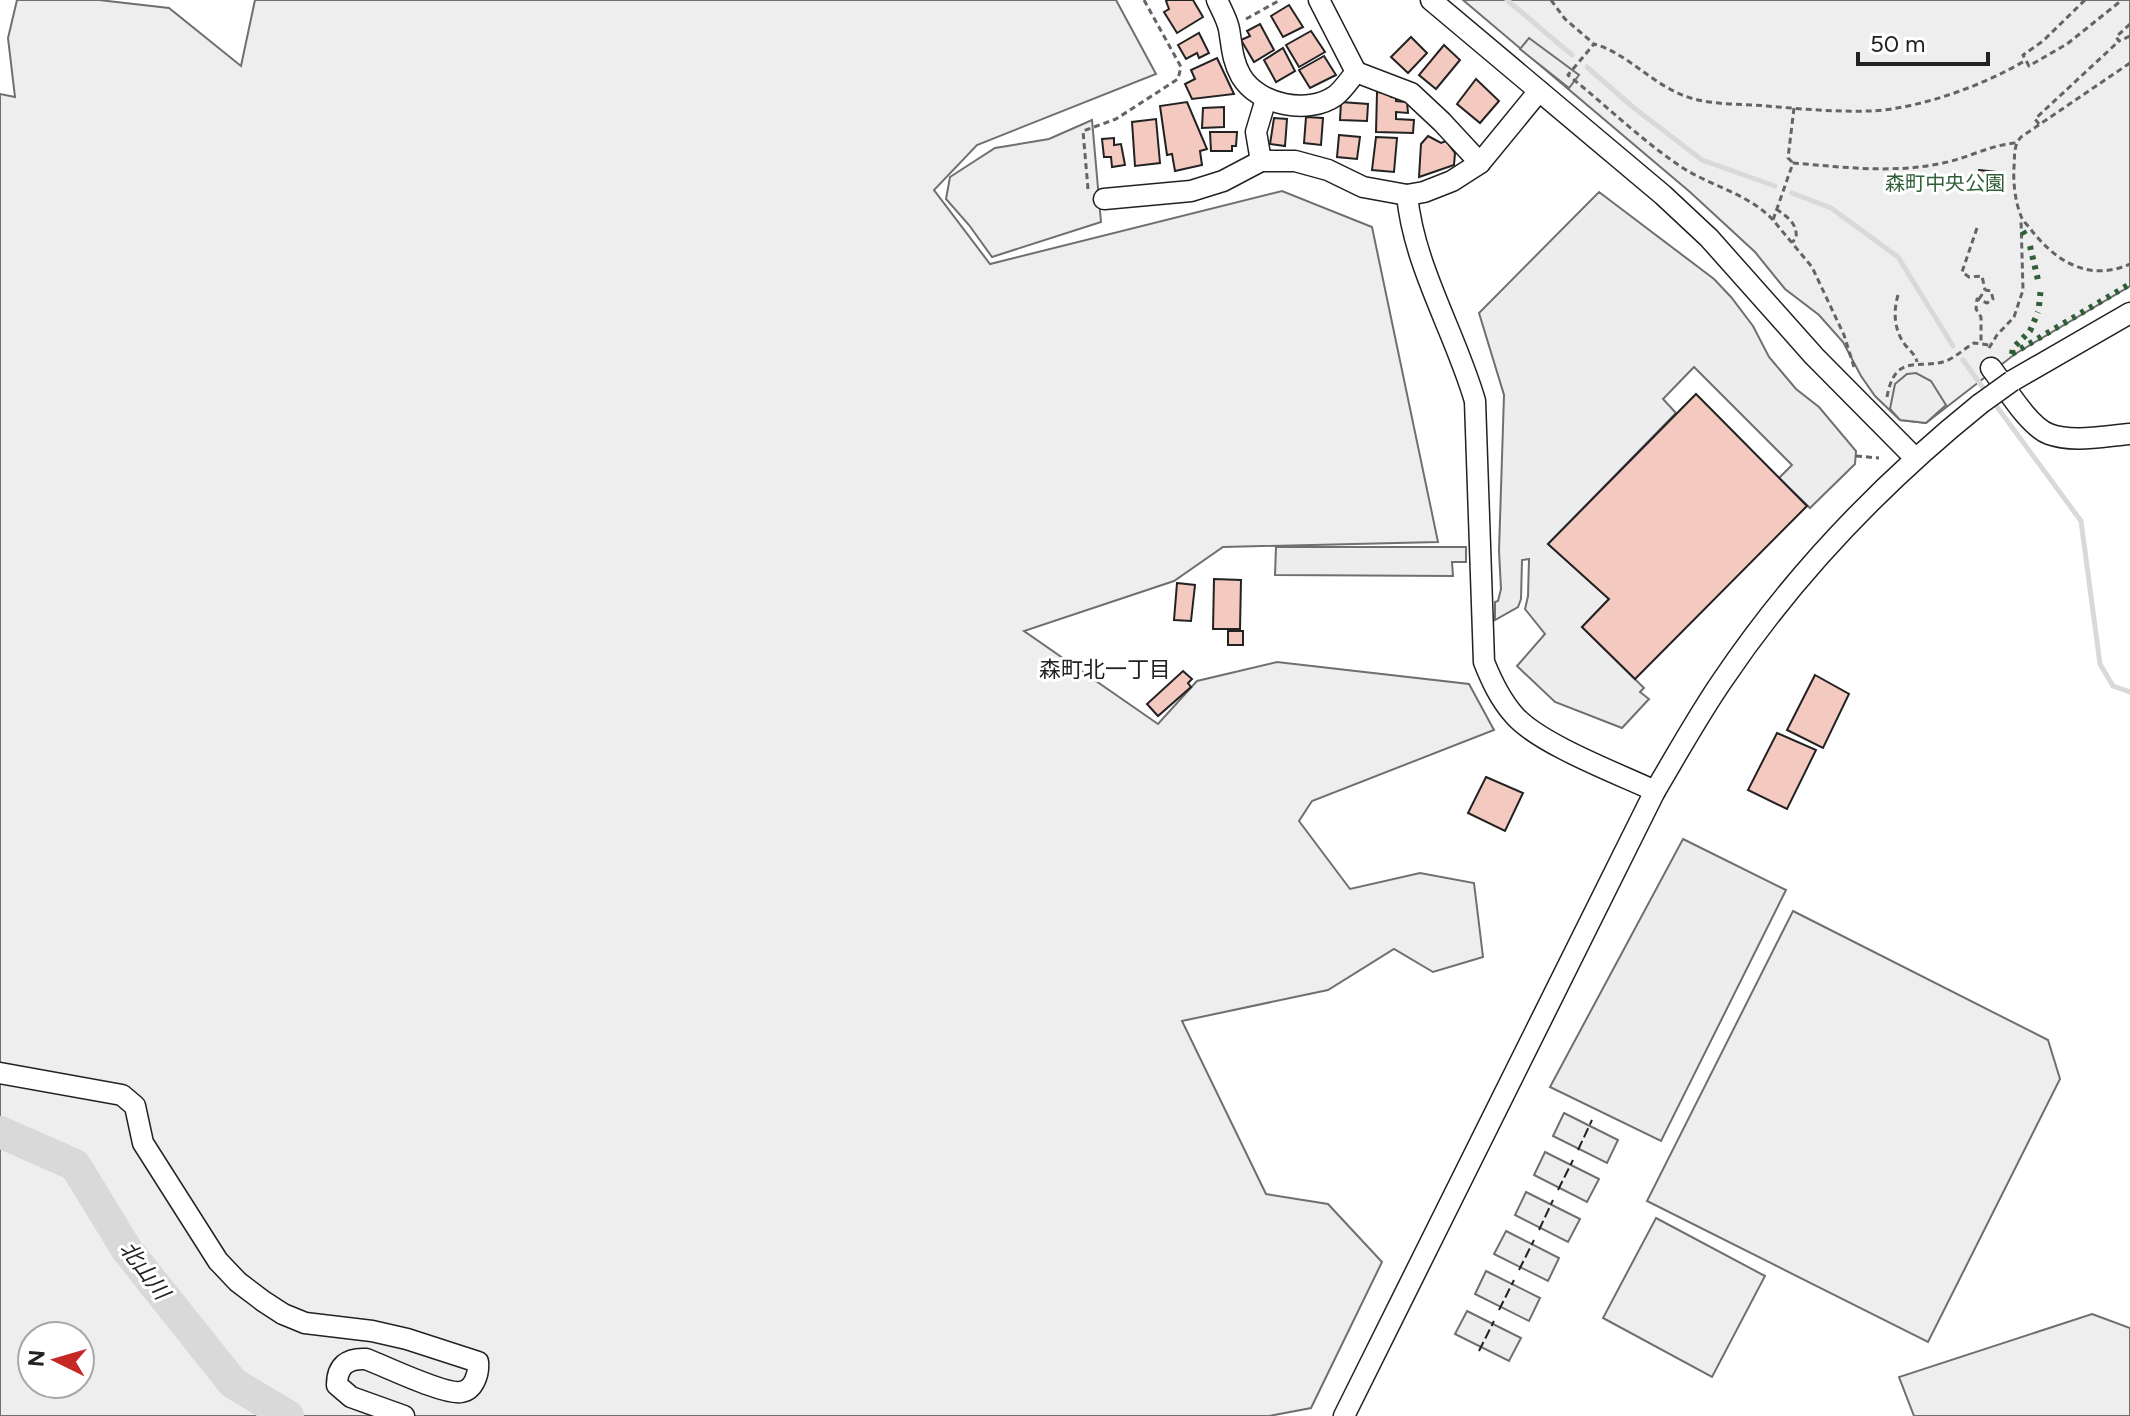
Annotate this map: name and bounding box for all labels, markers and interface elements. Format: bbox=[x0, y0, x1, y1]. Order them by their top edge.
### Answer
scale bar bbox=[1858, 16, 1988, 66]
text: 50 m bbox=[1870, 29, 1926, 58]
park label: 森町中央公園 bbox=[1885, 171, 2005, 195]
district label: 森町北一丁目 bbox=[1039, 656, 1171, 683]
water label: 北山川 bbox=[114, 1236, 176, 1306]
north arrow bbox=[16, 1320, 96, 1400]
text: N bbox=[22, 1349, 51, 1368]

